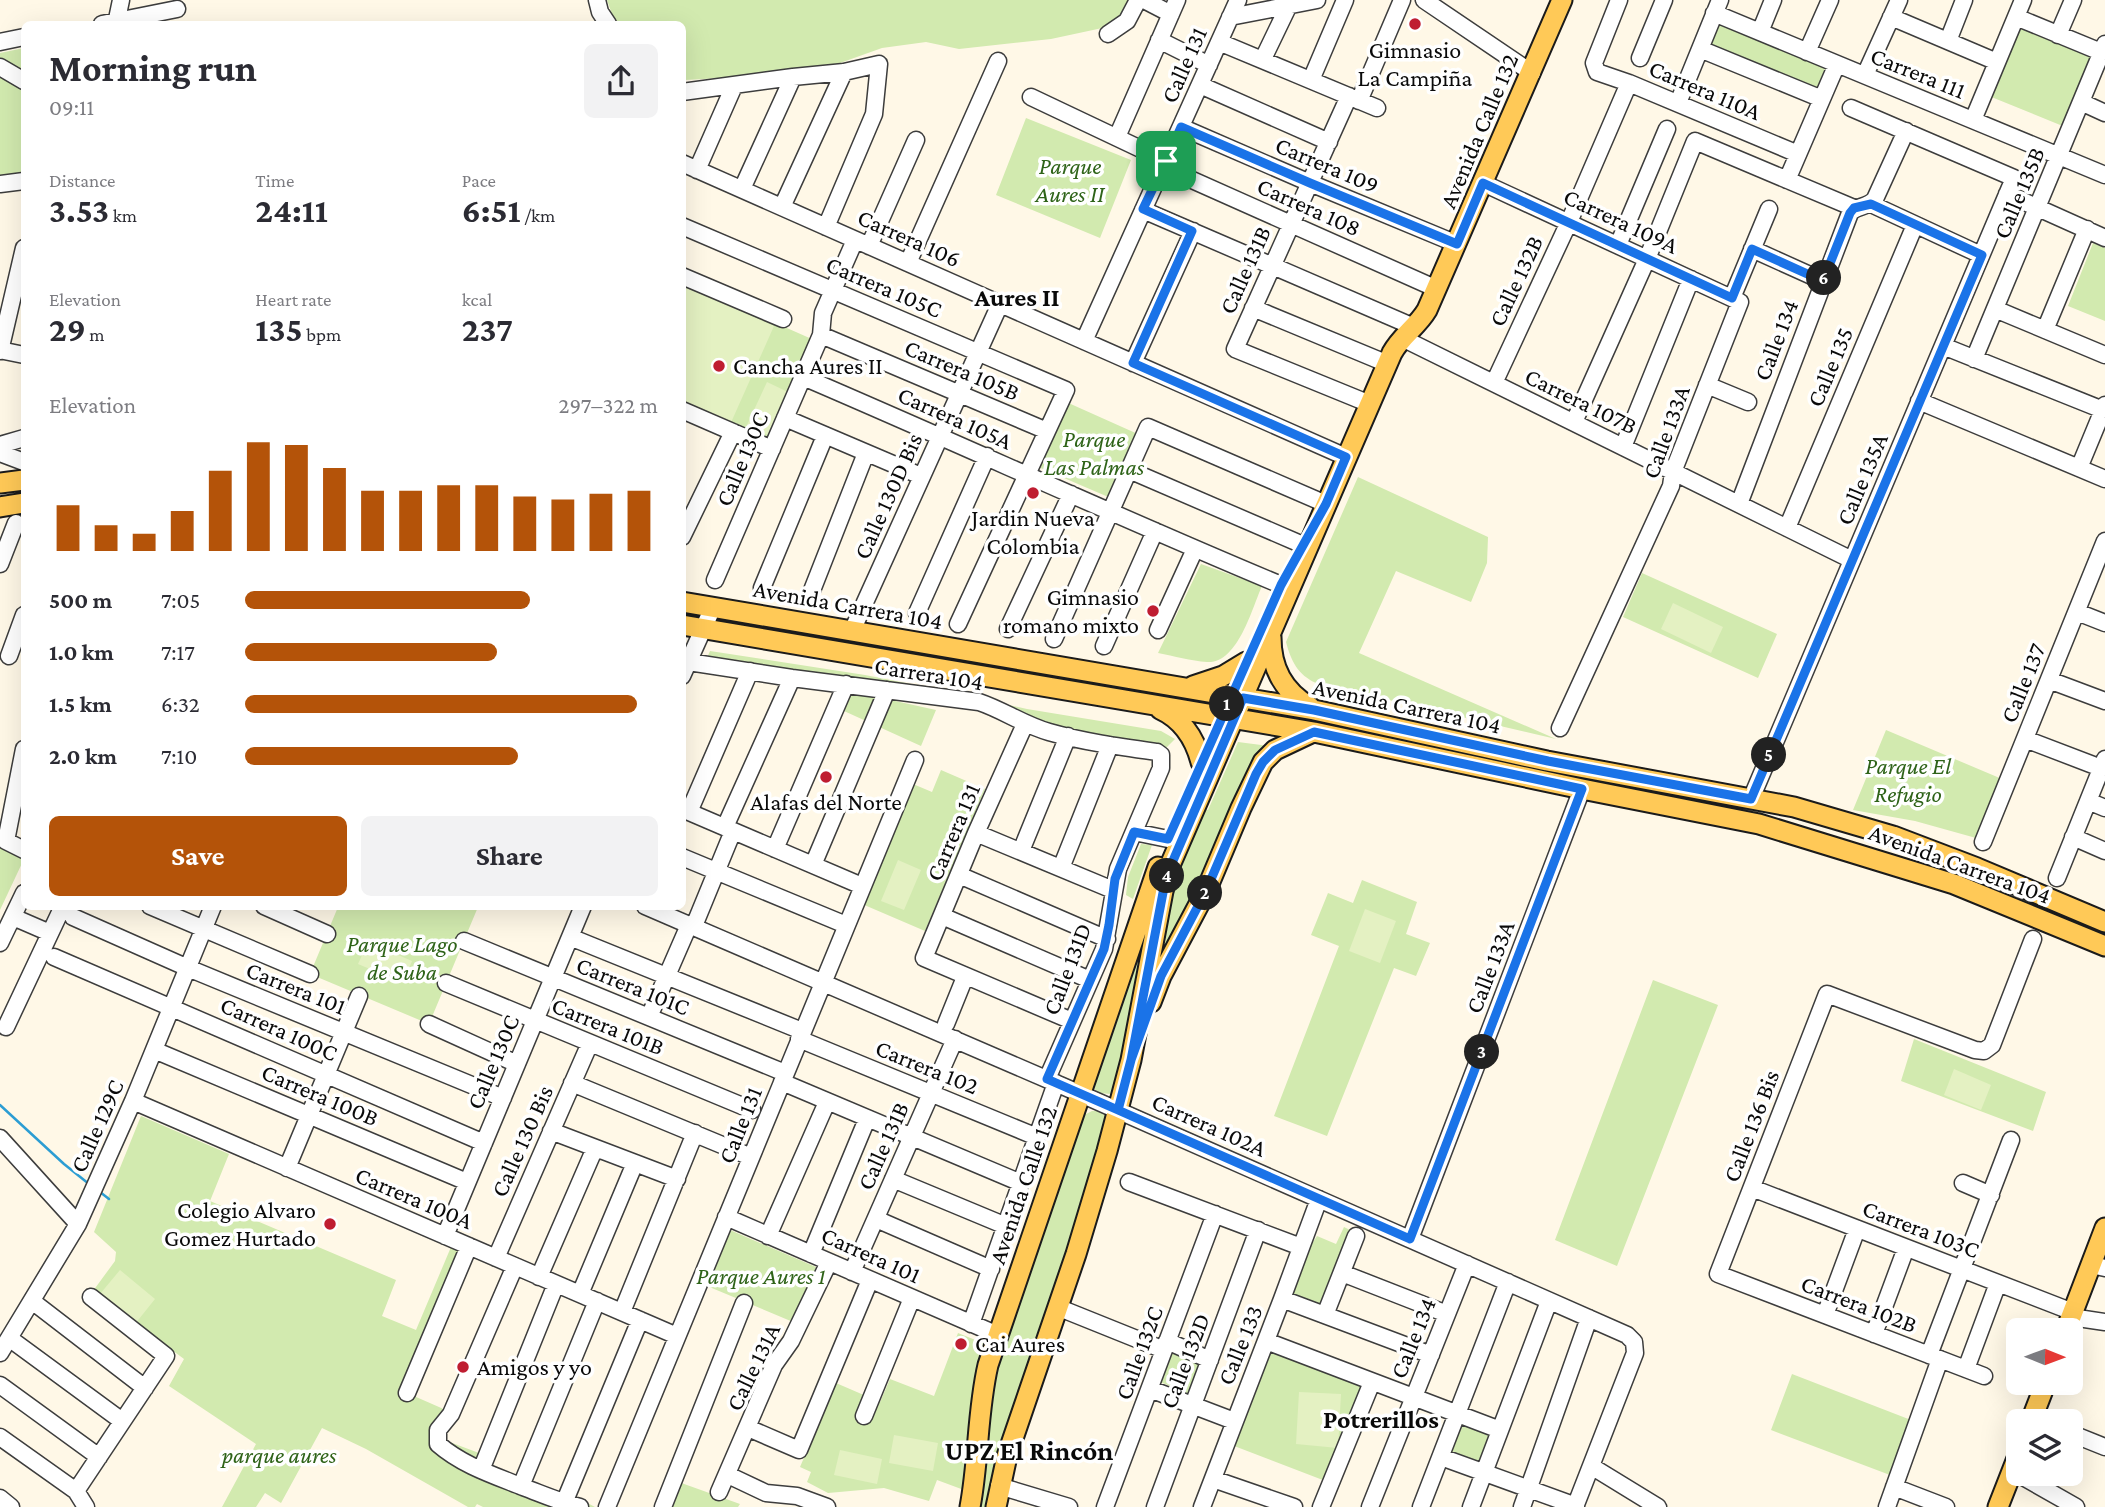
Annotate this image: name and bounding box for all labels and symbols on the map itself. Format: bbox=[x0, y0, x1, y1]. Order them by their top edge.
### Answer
marker: Gimnasio La Campiña bbox=[1407, 16, 1423, 32]
street label: Calle 131 bbox=[1155, 23, 1212, 107]
place label: Gimnasio La Campiña bbox=[1358, 36, 1472, 91]
street label: Carrera 111 bbox=[1867, 41, 1970, 104]
street label: Avenida Calle 132 bbox=[1434, 49, 1523, 212]
street label: Carrera 110A bbox=[1645, 54, 1766, 125]
pin bbox=[1136, 131, 1196, 191]
street label: Carrera 109 bbox=[1271, 131, 1383, 198]
street label: Calle 135B bbox=[1987, 143, 2050, 243]
park label: Parque Aures II bbox=[1034, 152, 1105, 207]
street label: Carrera 108 bbox=[1253, 172, 1365, 241]
street label: Carrera 109A bbox=[1560, 182, 1683, 259]
street label: Carrera 106 bbox=[854, 203, 965, 272]
street label: Calle 131B bbox=[1213, 222, 1276, 318]
street label: Calle 132B bbox=[1483, 231, 1548, 330]
street label: Carrera 105C bbox=[822, 250, 946, 323]
pin: 6 bbox=[1806, 260, 1842, 296]
district label: Aures II bbox=[974, 283, 1059, 312]
street label: Calle 134 bbox=[1748, 296, 1803, 384]
street label: Calle 135 bbox=[1801, 323, 1858, 411]
street label: Carrera 105B bbox=[901, 333, 1024, 406]
place label: Cancha Aures II bbox=[733, 352, 883, 379]
marker: Cancha Aures II bbox=[711, 358, 727, 374]
street label: Carrera 107B bbox=[1521, 362, 1642, 439]
street label: Carrera 105A bbox=[894, 380, 1017, 455]
street label: Calle 133A bbox=[1636, 381, 1695, 482]
street label: Calle 130C bbox=[710, 408, 773, 510]
park label: Parque Las Palmas bbox=[1044, 425, 1145, 480]
street label: Calle 130D Bis bbox=[848, 429, 927, 563]
street label: Calle 135A bbox=[1830, 429, 1893, 529]
marker: Jardin Nueva Colombia bbox=[1025, 485, 1041, 501]
place label: Jardin Nueva Colombia bbox=[969, 504, 1095, 559]
street label: Avenida Carrera 104 bbox=[751, 575, 945, 634]
place label: Gimnasio romano mixto bbox=[1003, 583, 1139, 638]
marker: Gimnasio romano mixto bbox=[1145, 603, 1161, 619]
street label: Calle 137 bbox=[1994, 639, 2051, 726]
street label: Carrera 104 bbox=[873, 652, 985, 695]
street label: Avenida Carrera 104 bbox=[1311, 672, 1504, 739]
pin: 1 bbox=[1210, 686, 1244, 722]
pin: 5 bbox=[1752, 738, 1786, 772]
park label: Parque El Refugio bbox=[1865, 752, 1952, 807]
marker: Alafas del Norte bbox=[818, 769, 834, 785]
street label: Carrera 131 bbox=[920, 779, 985, 885]
place label: Alafas del Norte bbox=[750, 788, 902, 815]
street label: Avenida Carrera 104 bbox=[1866, 818, 2055, 909]
pin: 4 bbox=[1150, 858, 1184, 894]
pin: 2 bbox=[1188, 876, 1222, 910]
street label: Calle 133A bbox=[1460, 916, 1520, 1017]
street label: Calle 131D bbox=[1037, 919, 1096, 1019]
park label: Parque Lago de Suba bbox=[346, 930, 458, 985]
street label: Carrera 101C bbox=[573, 951, 694, 1020]
street label: Carrera 101 bbox=[242, 955, 350, 1020]
street label: Carrera 100C bbox=[217, 991, 342, 1066]
street label: Carrera 101B bbox=[548, 991, 668, 1060]
street label: Calle 130C bbox=[461, 1011, 524, 1113]
street label: Carrera 102 bbox=[872, 1034, 983, 1099]
pin: 3 bbox=[1464, 1034, 1500, 1070]
street label: Carrera 100B bbox=[258, 1058, 383, 1131]
street label: Calle 136 Bis bbox=[1717, 1066, 1784, 1186]
street label: Calle 129C bbox=[64, 1075, 129, 1176]
street label: Calle 130 Bis bbox=[485, 1081, 558, 1201]
street label: Calle 131 bbox=[712, 1083, 767, 1167]
street label: Carrera 102A bbox=[1148, 1087, 1271, 1162]
street label: Calle 131B bbox=[851, 1098, 914, 1194]
street label: Avenida Calle 132 bbox=[983, 1102, 1062, 1267]
street label: Carrera 100A bbox=[352, 1161, 477, 1234]
street label: Carrera 103C bbox=[1859, 1194, 1983, 1263]
place label: Colegio Alvaro Gomez Hurtado bbox=[164, 1196, 316, 1251]
marker: Colegio Alvaro Gomez Hurtado bbox=[322, 1216, 338, 1232]
street label: Carrera 101 bbox=[818, 1221, 925, 1288]
park label: Parque Aures 1 bbox=[696, 1262, 826, 1289]
street label: Carrera 102B bbox=[1797, 1269, 1921, 1338]
street label: Calle 134 bbox=[1384, 1294, 1441, 1382]
street label: Calle 133 bbox=[1211, 1301, 1268, 1389]
street label: Calle 132C bbox=[1109, 1302, 1168, 1403]
street label: Calle 132D bbox=[1154, 1310, 1215, 1412]
street label: Calle 131A bbox=[720, 1318, 785, 1415]
north arrow bbox=[2006, 1318, 2082, 1395]
place label: Cai Aures bbox=[975, 1330, 1065, 1357]
marker: Cai Aures bbox=[953, 1336, 969, 1352]
place label: Amigos y yo bbox=[477, 1353, 592, 1380]
marker: Amigos y yo bbox=[455, 1359, 471, 1375]
district label: Potrerillos bbox=[1323, 1405, 1439, 1434]
district label: UPZ El Rincón bbox=[945, 1435, 1113, 1466]
park label: parque aures bbox=[220, 1441, 337, 1468]

